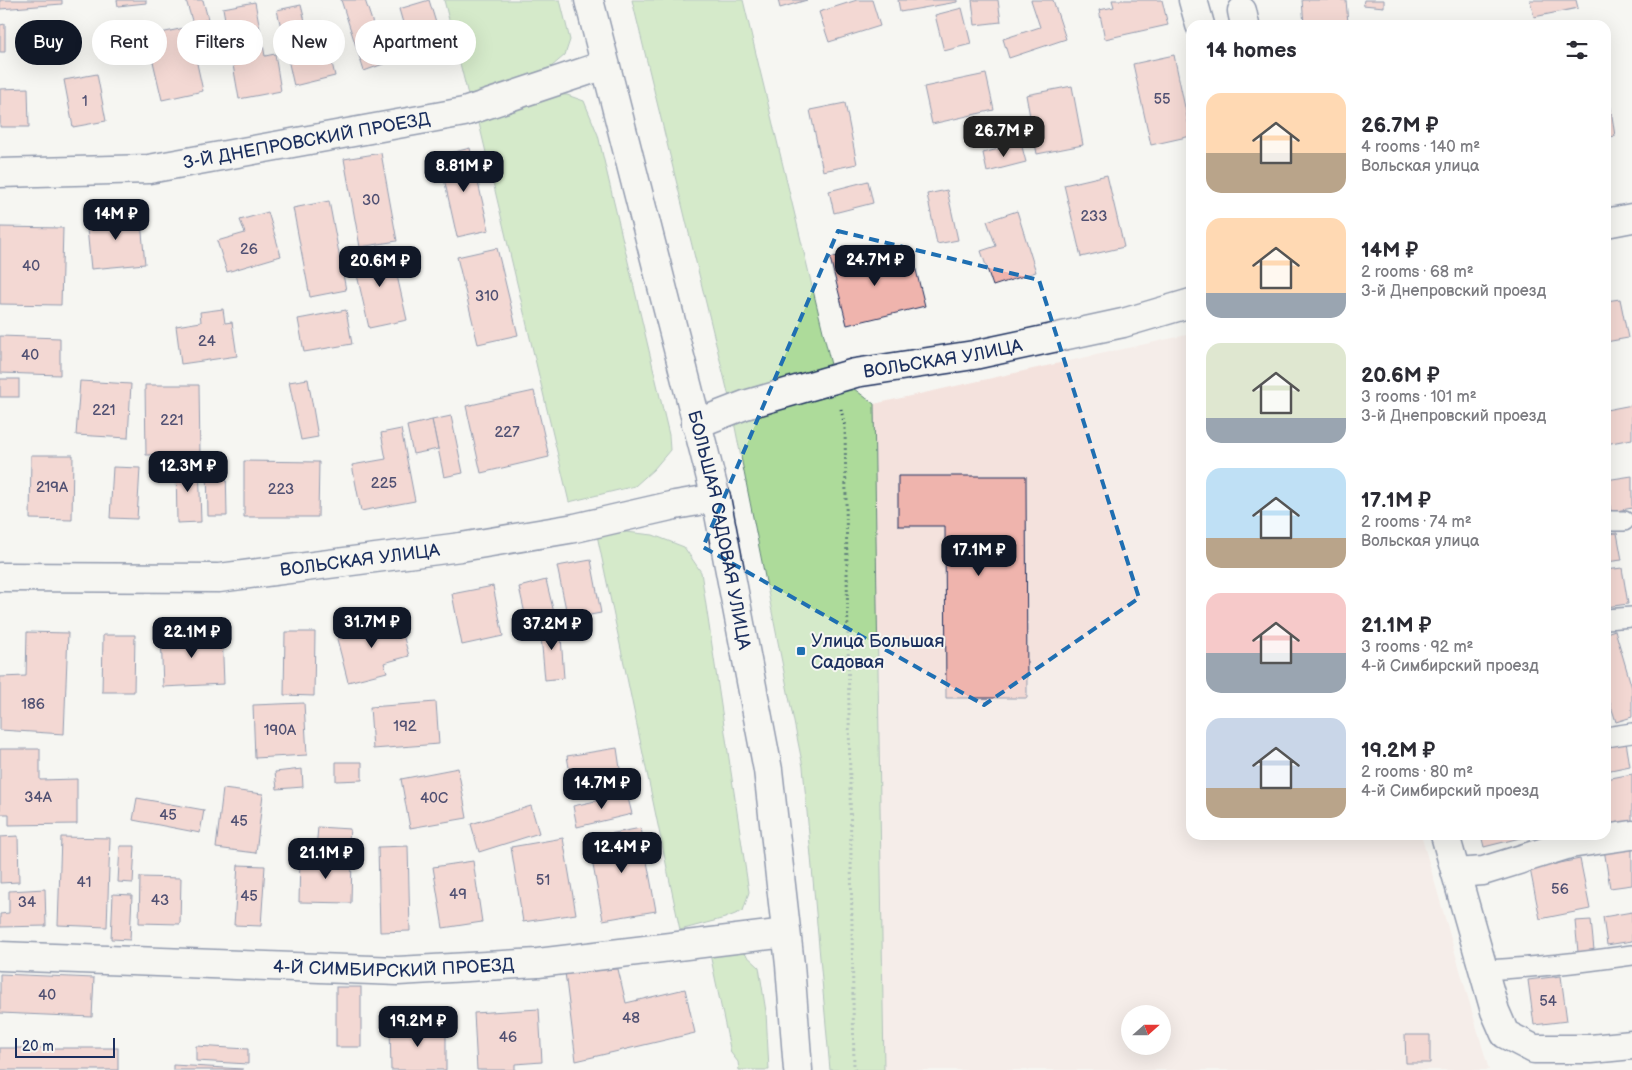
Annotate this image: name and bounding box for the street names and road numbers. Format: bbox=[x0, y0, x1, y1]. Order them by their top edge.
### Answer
street label: 3-Й ДНЕПРОВСКИЙ ПРОЕЗД bbox=[181, 108, 432, 173]
street label: ВОЛЬСКАЯ УЛИЦА bbox=[862, 334, 1024, 382]
street label: БОЛЬШАЯ САДОВАЯ УЛИЦА bbox=[684, 408, 755, 651]
street label: ВОЛЬСКАЯ УЛИЦА bbox=[279, 539, 441, 581]
street label: 4-Й СИМБИРСКИЙ ПРОЕЗД bbox=[273, 954, 515, 982]

